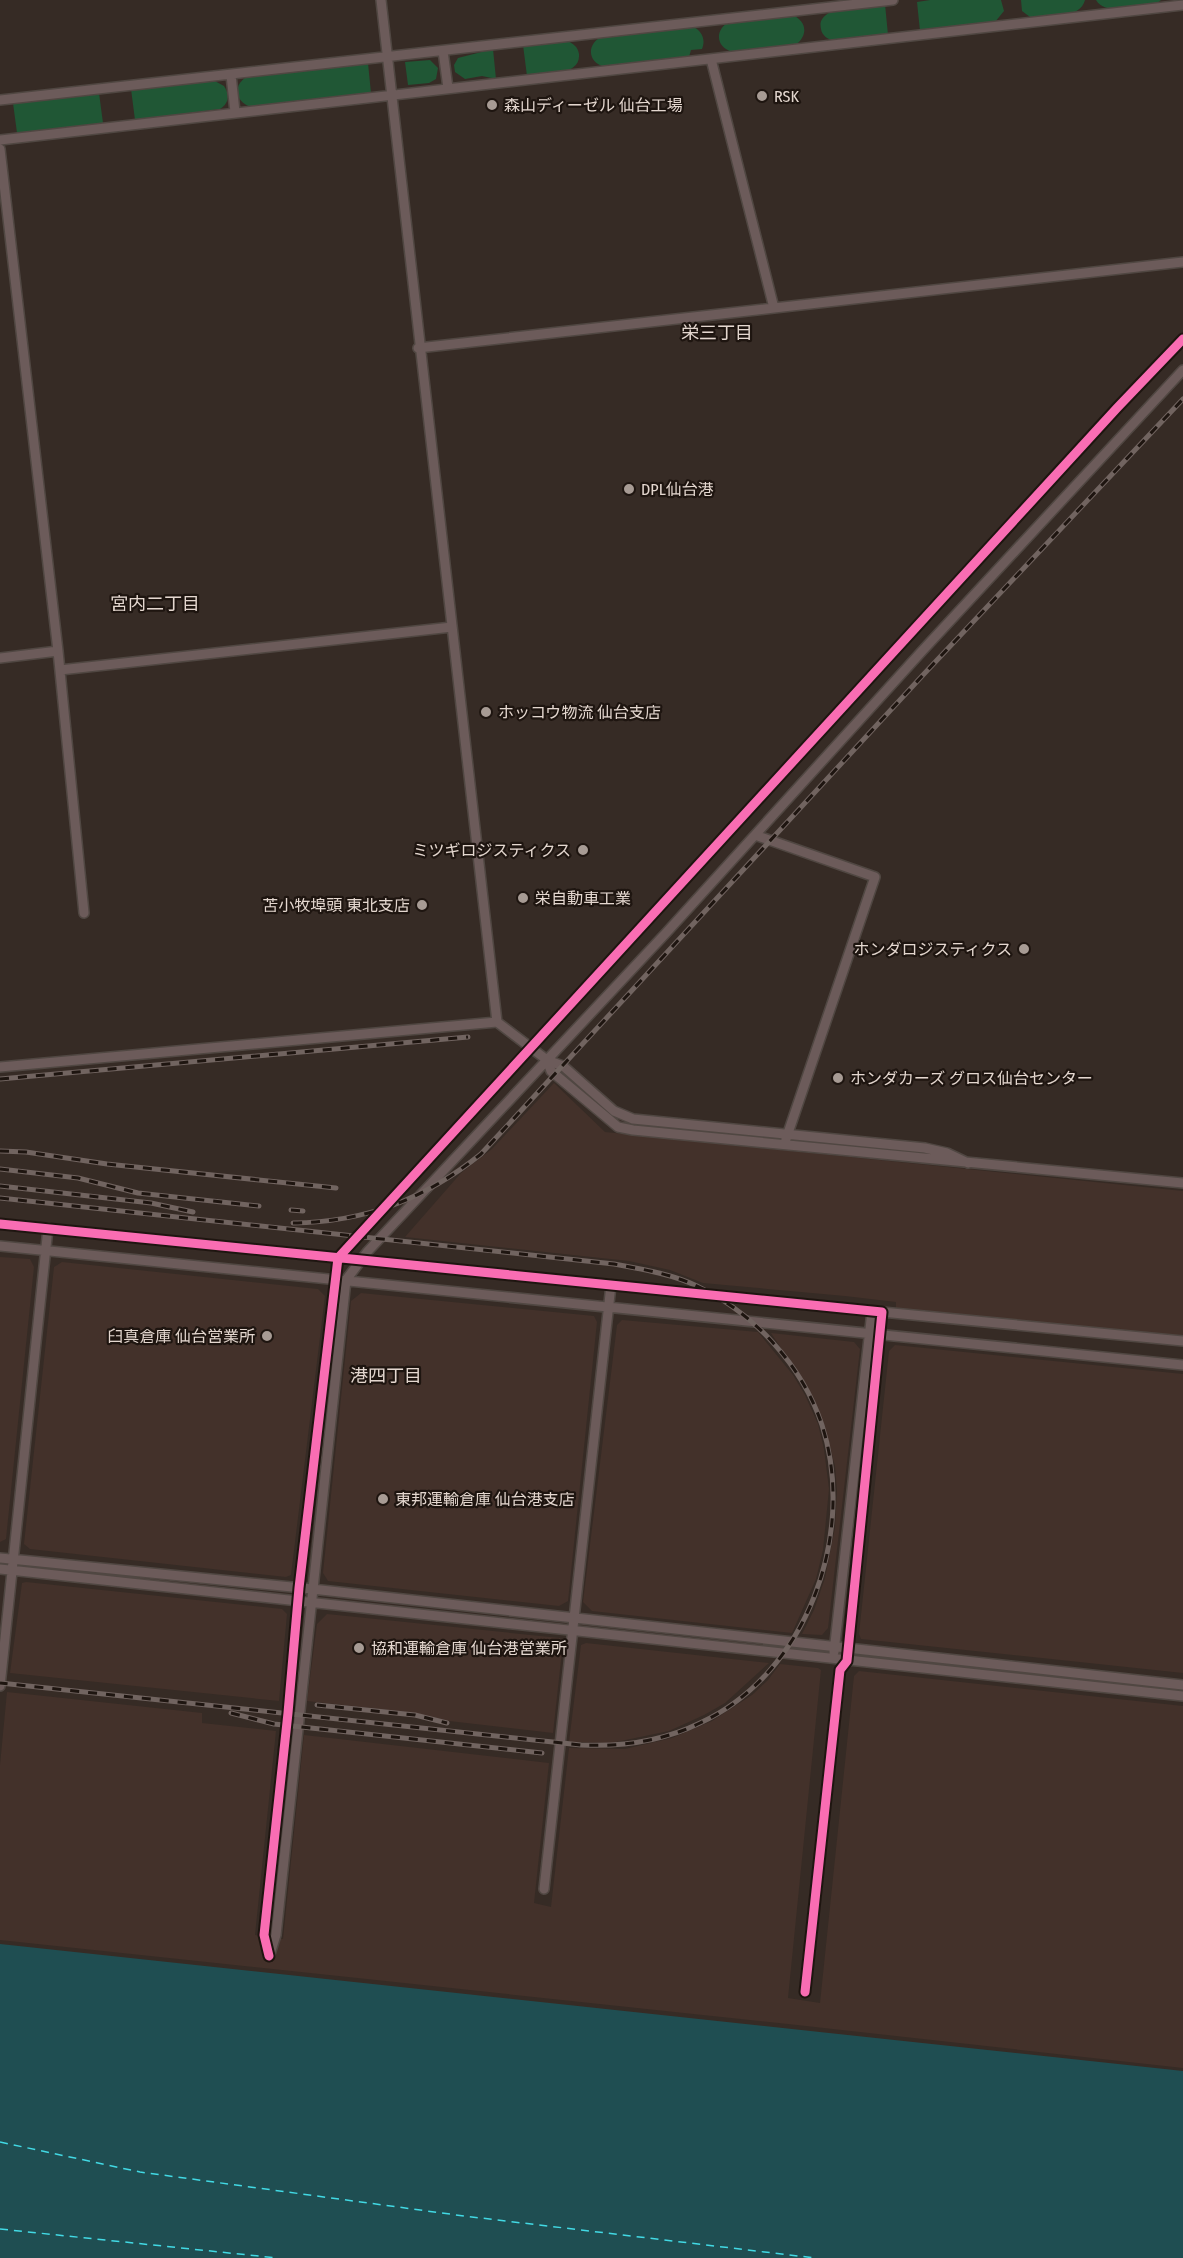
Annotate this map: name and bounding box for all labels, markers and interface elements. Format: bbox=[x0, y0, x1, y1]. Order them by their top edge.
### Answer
place label: RSK bbox=[774, 87, 800, 106]
marker: RSK bbox=[755, 89, 769, 103]
place label: 森山ディーゼル 仙台工場 bbox=[504, 96, 683, 115]
marker: 森山ディーゼル 仙台工場 bbox=[485, 98, 499, 112]
district label: 栄三丁目 bbox=[681, 322, 753, 344]
place label: DPL仙台港 bbox=[641, 480, 714, 499]
marker: DPL仙台港 bbox=[622, 482, 636, 496]
district label: 宮内二丁目 bbox=[110, 593, 200, 615]
place label: ホッコウ物流 仙台支店 bbox=[498, 703, 661, 722]
marker: ホッコウ物流 仙台支店 bbox=[479, 705, 493, 719]
place label: ミツギロジスティクス bbox=[412, 841, 571, 860]
marker: ミツギロジスティクス bbox=[576, 843, 590, 857]
place label: 栄自動車工業 bbox=[535, 889, 631, 908]
marker: 栄自動車工業 bbox=[516, 891, 530, 905]
place label: 苫小牧埠頭 東北支店 bbox=[262, 896, 410, 915]
marker: 苫小牧埠頭 東北支店 bbox=[415, 898, 429, 912]
place label: ホンダロジスティクス bbox=[853, 940, 1012, 959]
marker: ホンダロジスティクス bbox=[1017, 942, 1031, 956]
place label: ホンダカーズ グロス仙台センター bbox=[850, 1069, 1093, 1088]
marker: ホンダカーズ グロス仙台センター bbox=[831, 1071, 845, 1085]
place label: 臼真倉庫 仙台営業所 bbox=[107, 1327, 255, 1346]
marker: 臼真倉庫 仙台営業所 bbox=[260, 1329, 274, 1343]
district label: 港四丁目 bbox=[350, 1365, 422, 1387]
place label: 東邦運輸倉庫 仙台港支店 bbox=[395, 1490, 575, 1509]
marker: 東邦運輸倉庫 仙台港支店 bbox=[376, 1492, 390, 1506]
place label: 協和運輸倉庫 仙台港営業所 bbox=[371, 1639, 567, 1658]
marker: 協和運輸倉庫 仙台港営業所 bbox=[352, 1641, 366, 1655]

